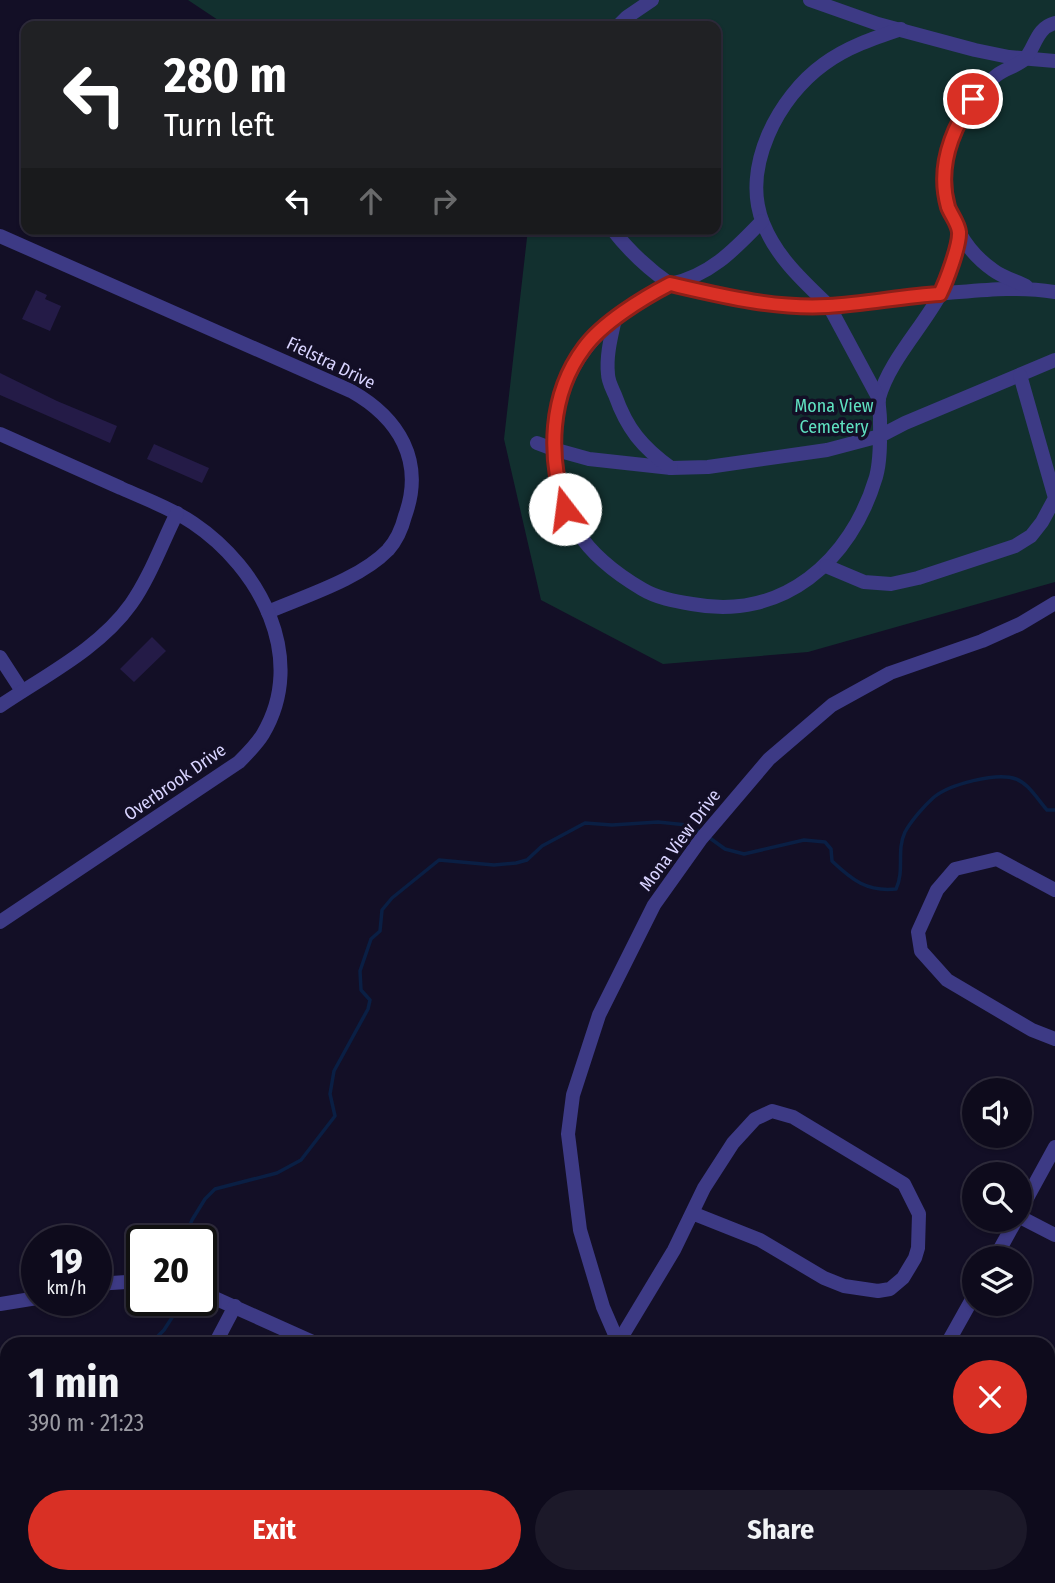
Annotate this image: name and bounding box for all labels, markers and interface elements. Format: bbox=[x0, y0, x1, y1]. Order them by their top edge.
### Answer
text: 280 m bbox=[164, 46, 287, 105]
icon: left bbox=[49, 49, 140, 140]
pin bbox=[943, 69, 1003, 129]
icon: arrive bbox=[954, 80, 992, 118]
text: Turn left bbox=[164, 106, 274, 144]
icon: left bbox=[279, 182, 317, 220]
icon: ahead bbox=[352, 182, 390, 220]
icon: right bbox=[425, 182, 463, 220]
street label: Fielstra Drive bbox=[283, 332, 379, 394]
park label: Mona View Cemetery bbox=[794, 395, 874, 438]
position arrow bbox=[528, 472, 602, 546]
street label: Overbrook Drive bbox=[120, 739, 230, 825]
street label: Mona View Drive bbox=[635, 785, 725, 895]
map controls bbox=[962, 1078, 1032, 1316]
button: sound bbox=[962, 1078, 1032, 1148]
button: search bbox=[962, 1162, 1032, 1232]
speed limit sign: 20 bbox=[126, 1225, 217, 1316]
text: 19 bbox=[50, 1240, 83, 1282]
button: layers bbox=[962, 1246, 1032, 1316]
text: km/h bbox=[46, 1277, 87, 1299]
text: 1 min bbox=[28, 1358, 119, 1408]
button: close bbox=[953, 1360, 1027, 1434]
text: 390 m · 21:23 bbox=[28, 1409, 144, 1437]
button: Exit bbox=[28, 1490, 521, 1570]
button: Share bbox=[535, 1490, 1027, 1570]

